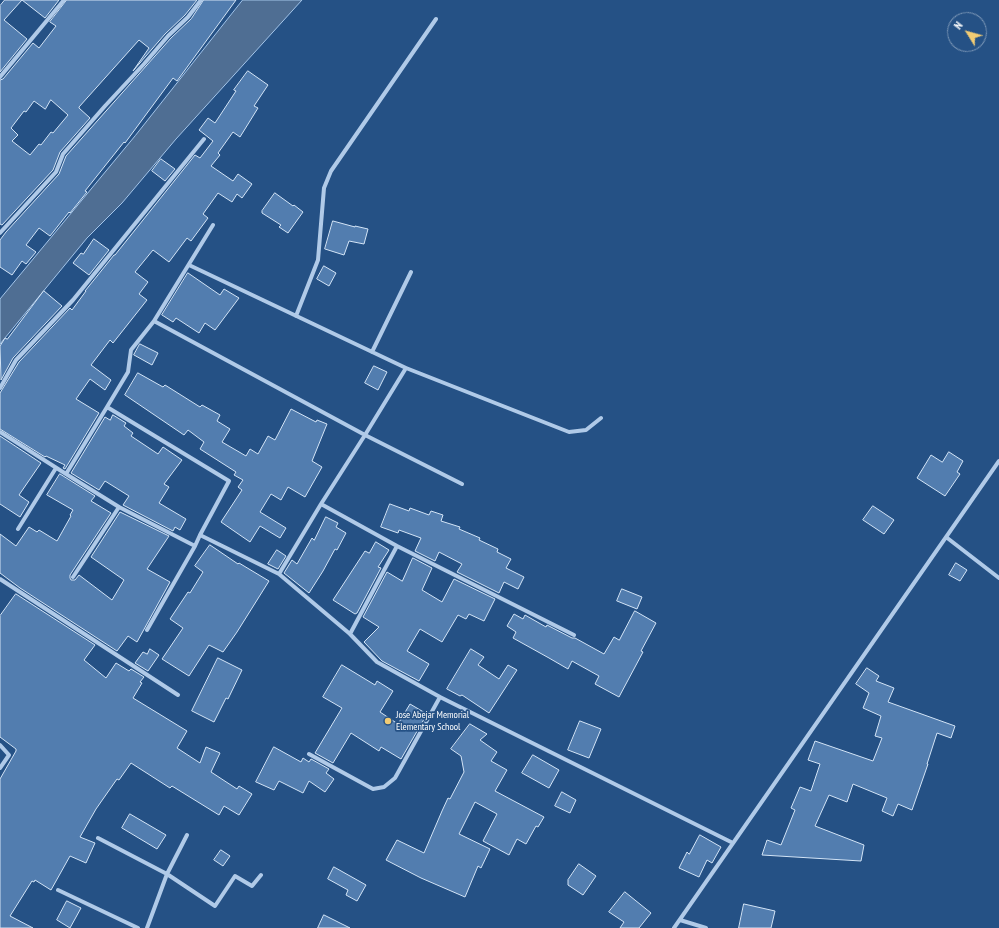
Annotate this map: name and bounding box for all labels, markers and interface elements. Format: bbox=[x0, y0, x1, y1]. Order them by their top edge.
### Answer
north arrow bbox=[947, 12, 987, 52]
text: N bbox=[951, 19, 966, 32]
place label: Jose Abejar Memorial Elementary School bbox=[396, 709, 469, 732]
marker: Jose Abejar Memorial Elementary School bbox=[383, 716, 393, 726]

